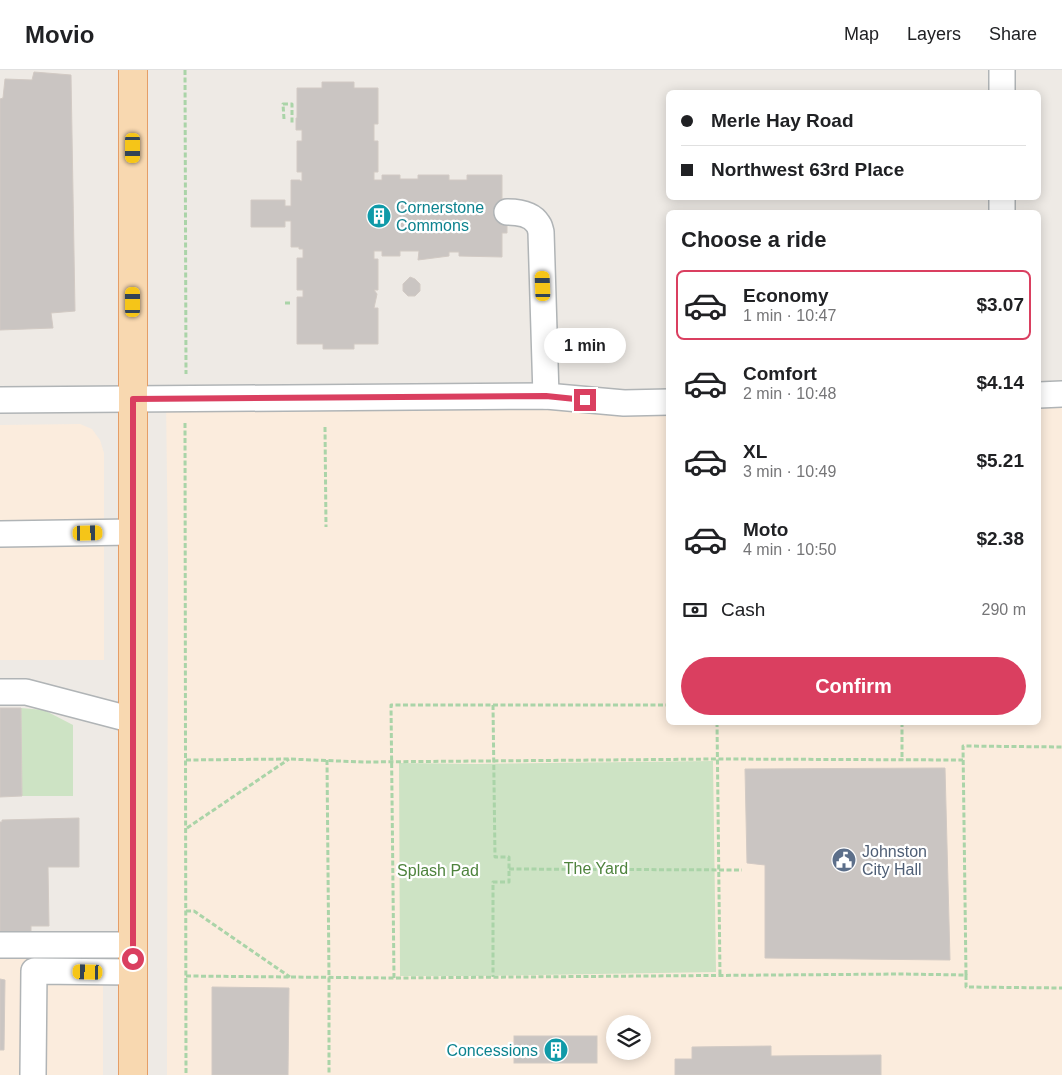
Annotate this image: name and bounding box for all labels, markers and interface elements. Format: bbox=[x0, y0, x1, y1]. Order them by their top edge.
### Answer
text: Movio bbox=[25, 21, 94, 48]
text: Map bbox=[844, 24, 879, 44]
text: Layers bbox=[907, 24, 961, 44]
text: Share bbox=[989, 24, 1037, 44]
text: Merle Hay Road bbox=[711, 110, 854, 131]
car bbox=[125, 133, 140, 163]
text: Northwest 63rd Place bbox=[711, 159, 904, 180]
place label: Cornerstone Commons bbox=[396, 199, 484, 234]
building icon: Cornerstone Commons bbox=[366, 203, 392, 229]
text: Choose a ride bbox=[681, 227, 826, 252]
car bbox=[534, 271, 551, 301]
icon: car bbox=[683, 283, 728, 328]
text: Economy bbox=[743, 285, 829, 306]
car bbox=[125, 287, 140, 317]
text: $3.07 bbox=[976, 294, 1024, 315]
text: 1 min · 10:47 bbox=[743, 307, 836, 324]
callout: 1 min bbox=[544, 328, 626, 362]
text: 1 min bbox=[564, 337, 606, 354]
icon: car bbox=[683, 361, 728, 406]
text: Comfort bbox=[743, 363, 817, 384]
text: $4.14 bbox=[976, 372, 1024, 393]
text: 2 min · 10:48 bbox=[743, 385, 836, 402]
route end bbox=[574, 389, 596, 411]
icon: car bbox=[683, 439, 728, 484]
text: XL bbox=[743, 441, 767, 462]
text: $5.21 bbox=[976, 450, 1024, 471]
text: 3 min · 10:49 bbox=[743, 463, 836, 480]
icon: car bbox=[683, 517, 728, 562]
text: Moto bbox=[743, 519, 788, 540]
car bbox=[72, 525, 103, 541]
text: $2.38 bbox=[976, 528, 1024, 549]
text: 4 min · 10:50 bbox=[743, 541, 836, 558]
icon: cash bbox=[681, 596, 709, 624]
text: Cash bbox=[721, 599, 765, 620]
text: 290 m bbox=[982, 601, 1026, 618]
button: Confirm bbox=[681, 657, 1026, 715]
place label: Johnston City Hall bbox=[862, 843, 927, 878]
public building icon: Johnston City Hall bbox=[831, 847, 857, 873]
park label: The Yard bbox=[564, 860, 628, 877]
park label: Splash Pad bbox=[397, 862, 479, 879]
route start bbox=[122, 948, 144, 970]
car bbox=[72, 964, 103, 980]
map controls bbox=[606, 1015, 651, 1060]
button: layers bbox=[606, 1015, 651, 1060]
building icon: Concessions bbox=[543, 1037, 569, 1063]
place label: Concessions bbox=[446, 1042, 538, 1059]

